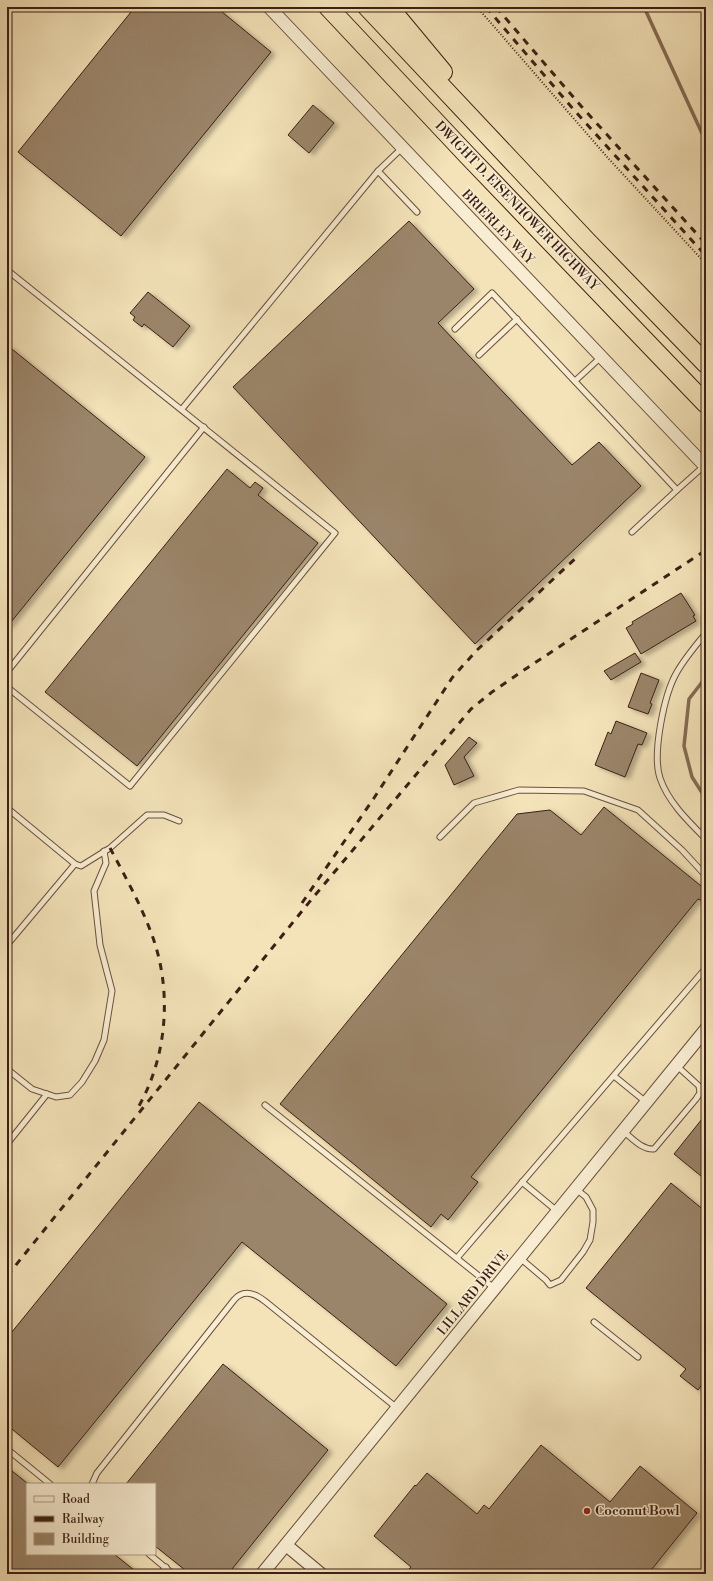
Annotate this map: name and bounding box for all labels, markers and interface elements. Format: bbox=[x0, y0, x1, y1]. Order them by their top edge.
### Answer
street label: DWIGHT D. EISENHOWER HIGHWAY bbox=[432, 118, 603, 295]
street label: BRIERLEY WAY bbox=[458, 186, 539, 269]
street label: LILLARD DRIVE bbox=[434, 1247, 512, 1339]
legend bbox=[26, 1483, 156, 1555]
text: Road bbox=[62, 1492, 90, 1507]
place label: Coconut Bowl bbox=[595, 1503, 680, 1519]
marker: Coconut Bowl bbox=[582, 1506, 592, 1516]
text: Railway bbox=[62, 1512, 104, 1527]
text: Building bbox=[61, 1532, 110, 1547]

